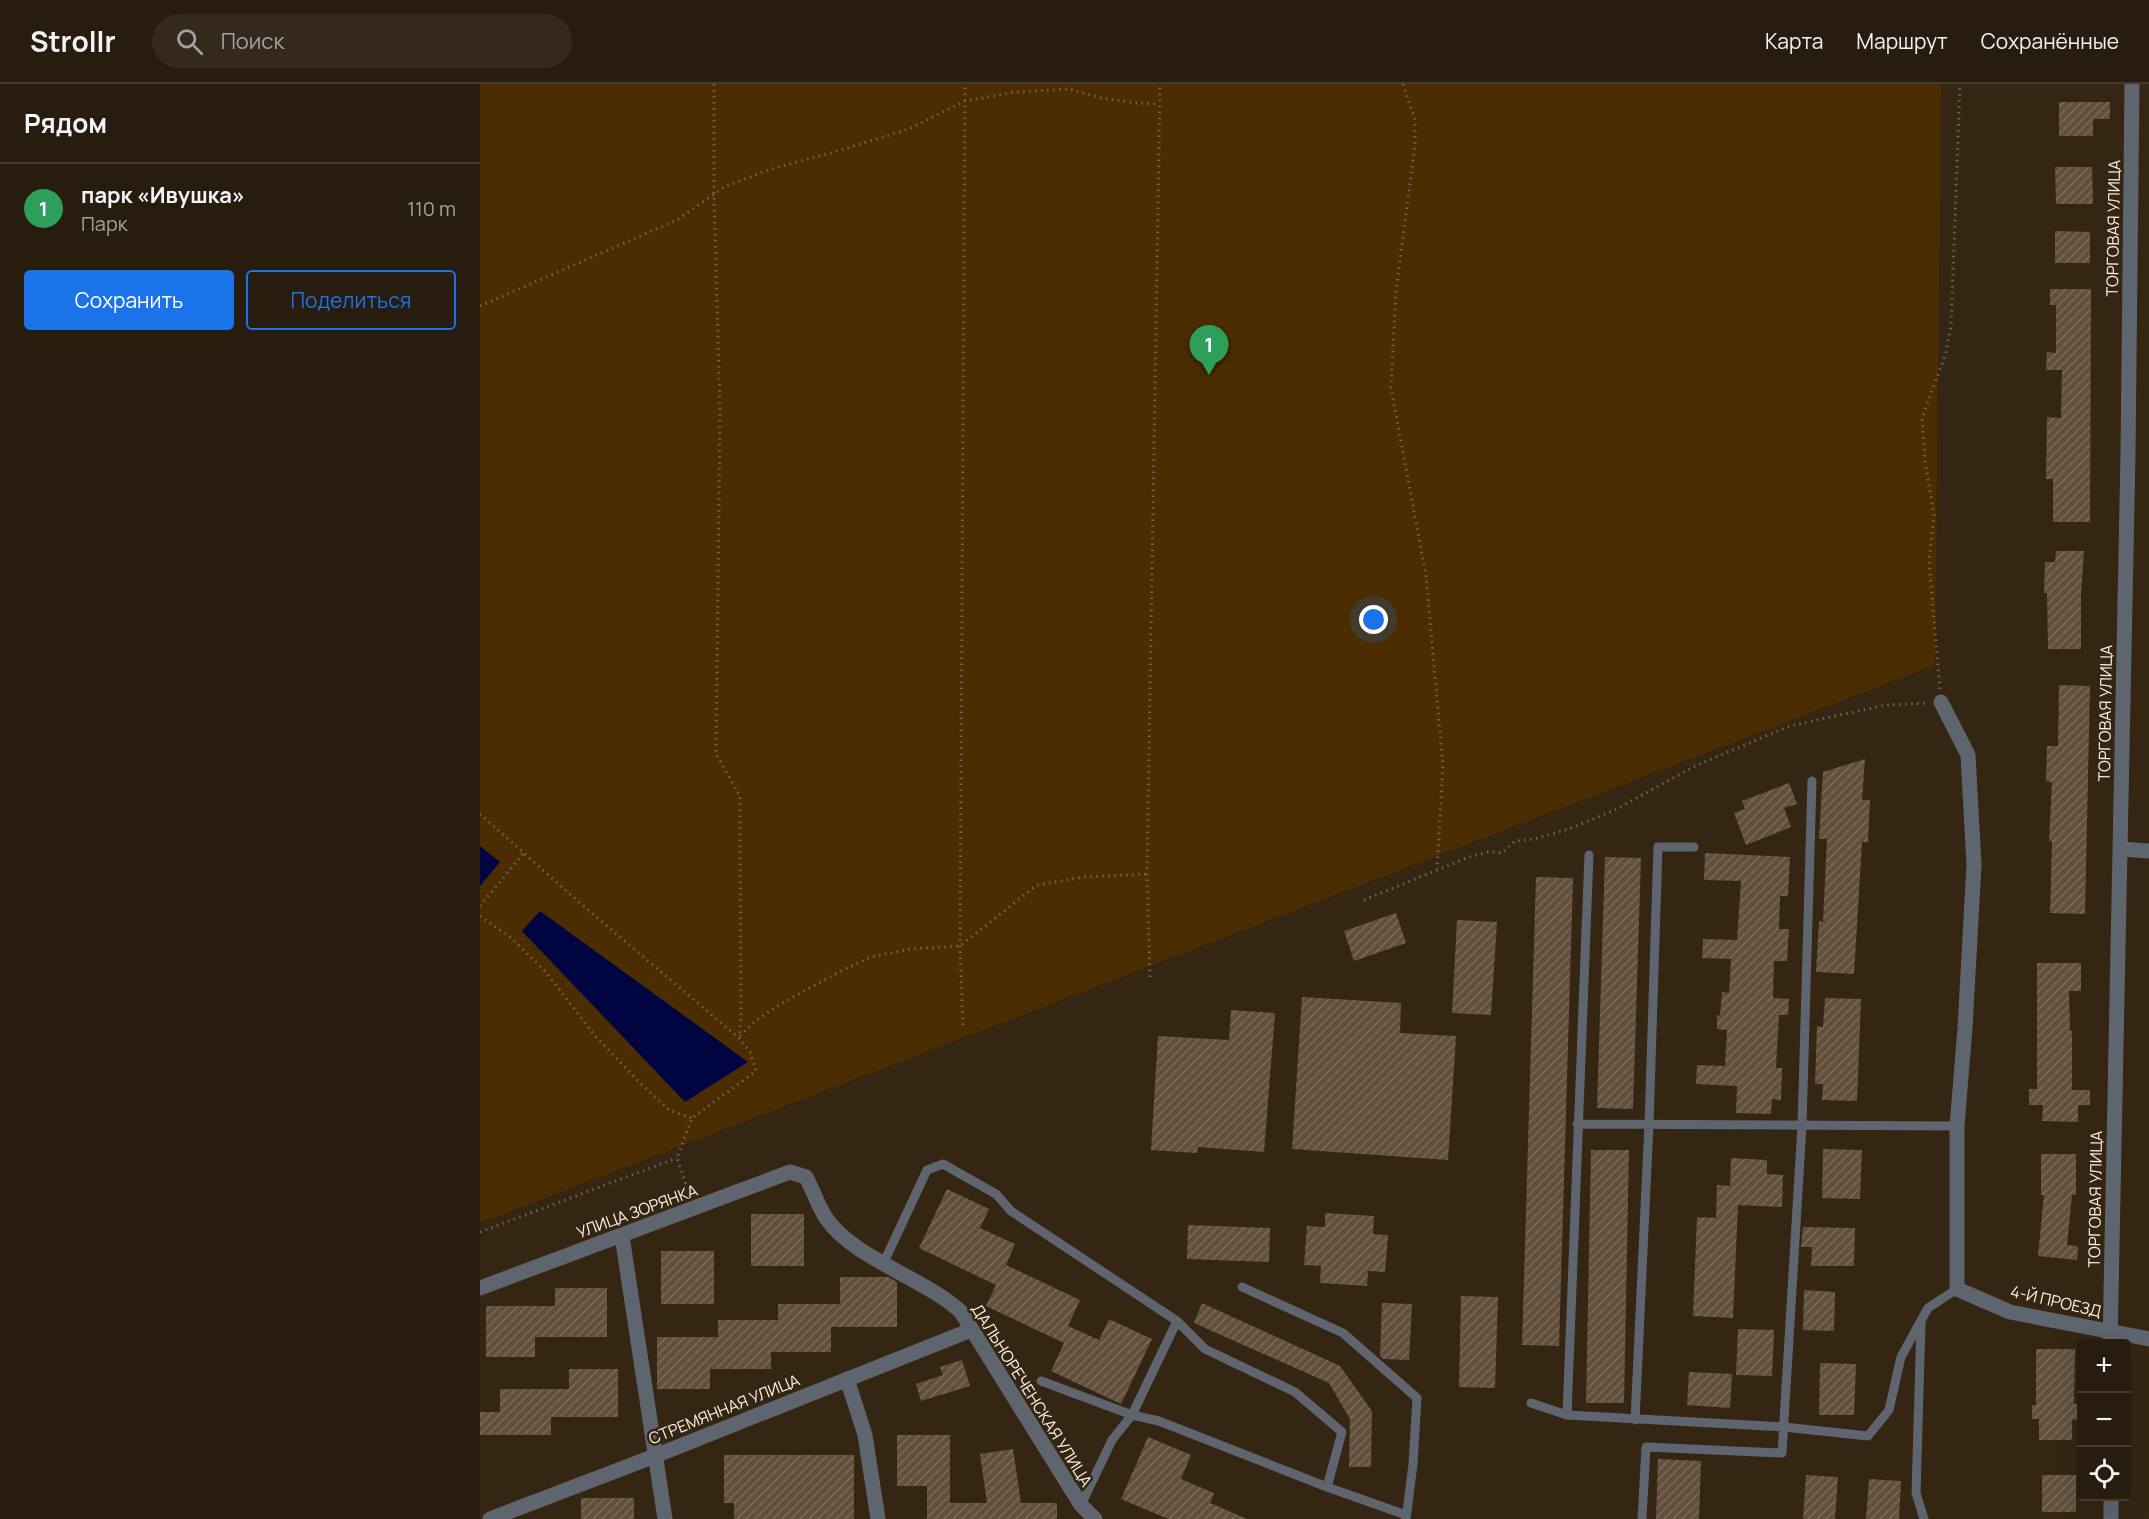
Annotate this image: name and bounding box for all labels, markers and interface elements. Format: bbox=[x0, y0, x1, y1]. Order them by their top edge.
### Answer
search box bbox=[152, 14, 572, 68]
text: Strollr bbox=[30, 22, 116, 60]
icon: search bbox=[173, 25, 206, 58]
text: Поиск bbox=[221, 26, 284, 56]
text: Карта bbox=[1765, 27, 1823, 55]
text: Маршрут bbox=[1856, 27, 1948, 55]
text: Сохранённые bbox=[1981, 27, 2119, 55]
text: Рядом bbox=[24, 105, 107, 141]
street label: ТОРГОВАЯ УЛИЦА bbox=[2101, 159, 2125, 297]
text: парк «Ивушка» bbox=[81, 180, 245, 210]
text: 1 bbox=[39, 195, 48, 222]
text: 110 m bbox=[407, 195, 456, 222]
text: Парк bbox=[81, 210, 128, 237]
button: Сохранить bbox=[24, 270, 234, 330]
button: Поделиться bbox=[246, 270, 456, 330]
pin: 1 bbox=[1190, 326, 1228, 375]
your location bbox=[1359, 605, 1388, 634]
street label: ТОРГОВАЯ УЛИЦА bbox=[2093, 644, 2117, 782]
street label: ТОРГОВАЯ УЛИЦА bbox=[2083, 1130, 2107, 1268]
street label: УЛИЦА ЗОРЯНКА bbox=[573, 1179, 701, 1243]
street label: 4-Й ПРОЕЗД bbox=[2008, 1280, 2104, 1322]
street label: ДАЛЬНОРЕЧЕНСКАЯ УЛИЦА bbox=[966, 1299, 1098, 1491]
map controls bbox=[2077, 1339, 2131, 1501]
button: + bbox=[2077, 1339, 2131, 1393]
street label: СТРЕМЯННАЯ УЛИЦА bbox=[645, 1369, 803, 1449]
button: − bbox=[2077, 1393, 2131, 1447]
button: locate bbox=[2077, 1447, 2131, 1501]

